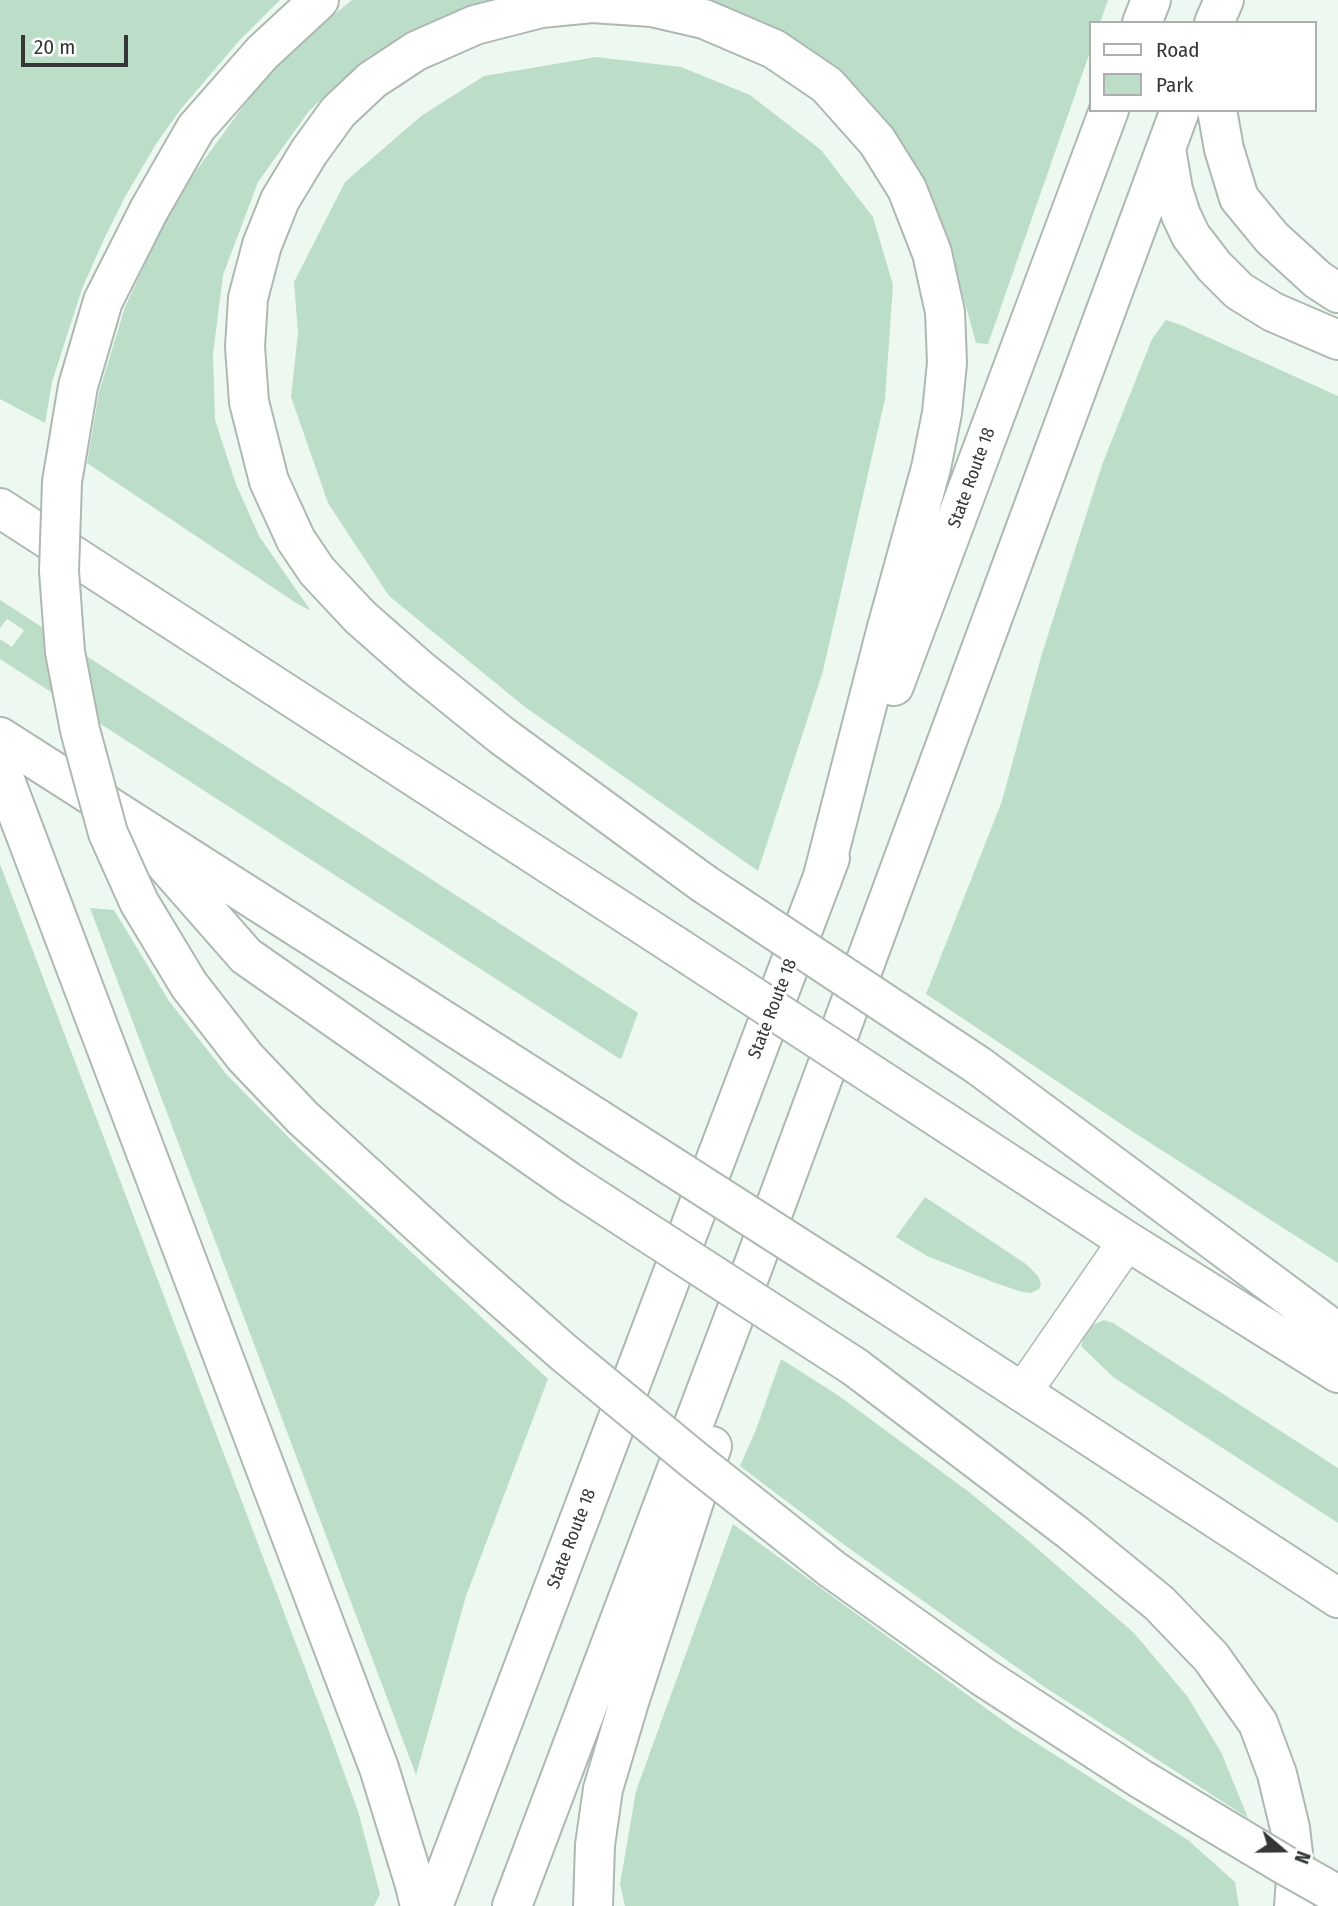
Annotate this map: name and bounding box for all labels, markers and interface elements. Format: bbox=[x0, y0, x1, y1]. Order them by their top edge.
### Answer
scale bar bbox=[24, 21, 131, 65]
legend bbox=[1090, 21, 1317, 112]
text: 20 m bbox=[34, 34, 75, 60]
text: Road bbox=[1156, 37, 1200, 63]
text: Park bbox=[1156, 72, 1193, 98]
street label: State Route 18 bbox=[944, 425, 1000, 531]
street label: State Route 18 bbox=[744, 956, 802, 1062]
street label: State Route 18 bbox=[543, 1486, 601, 1592]
north arrow bbox=[1247, 1815, 1317, 1885]
text: N bbox=[1289, 1848, 1315, 1867]

